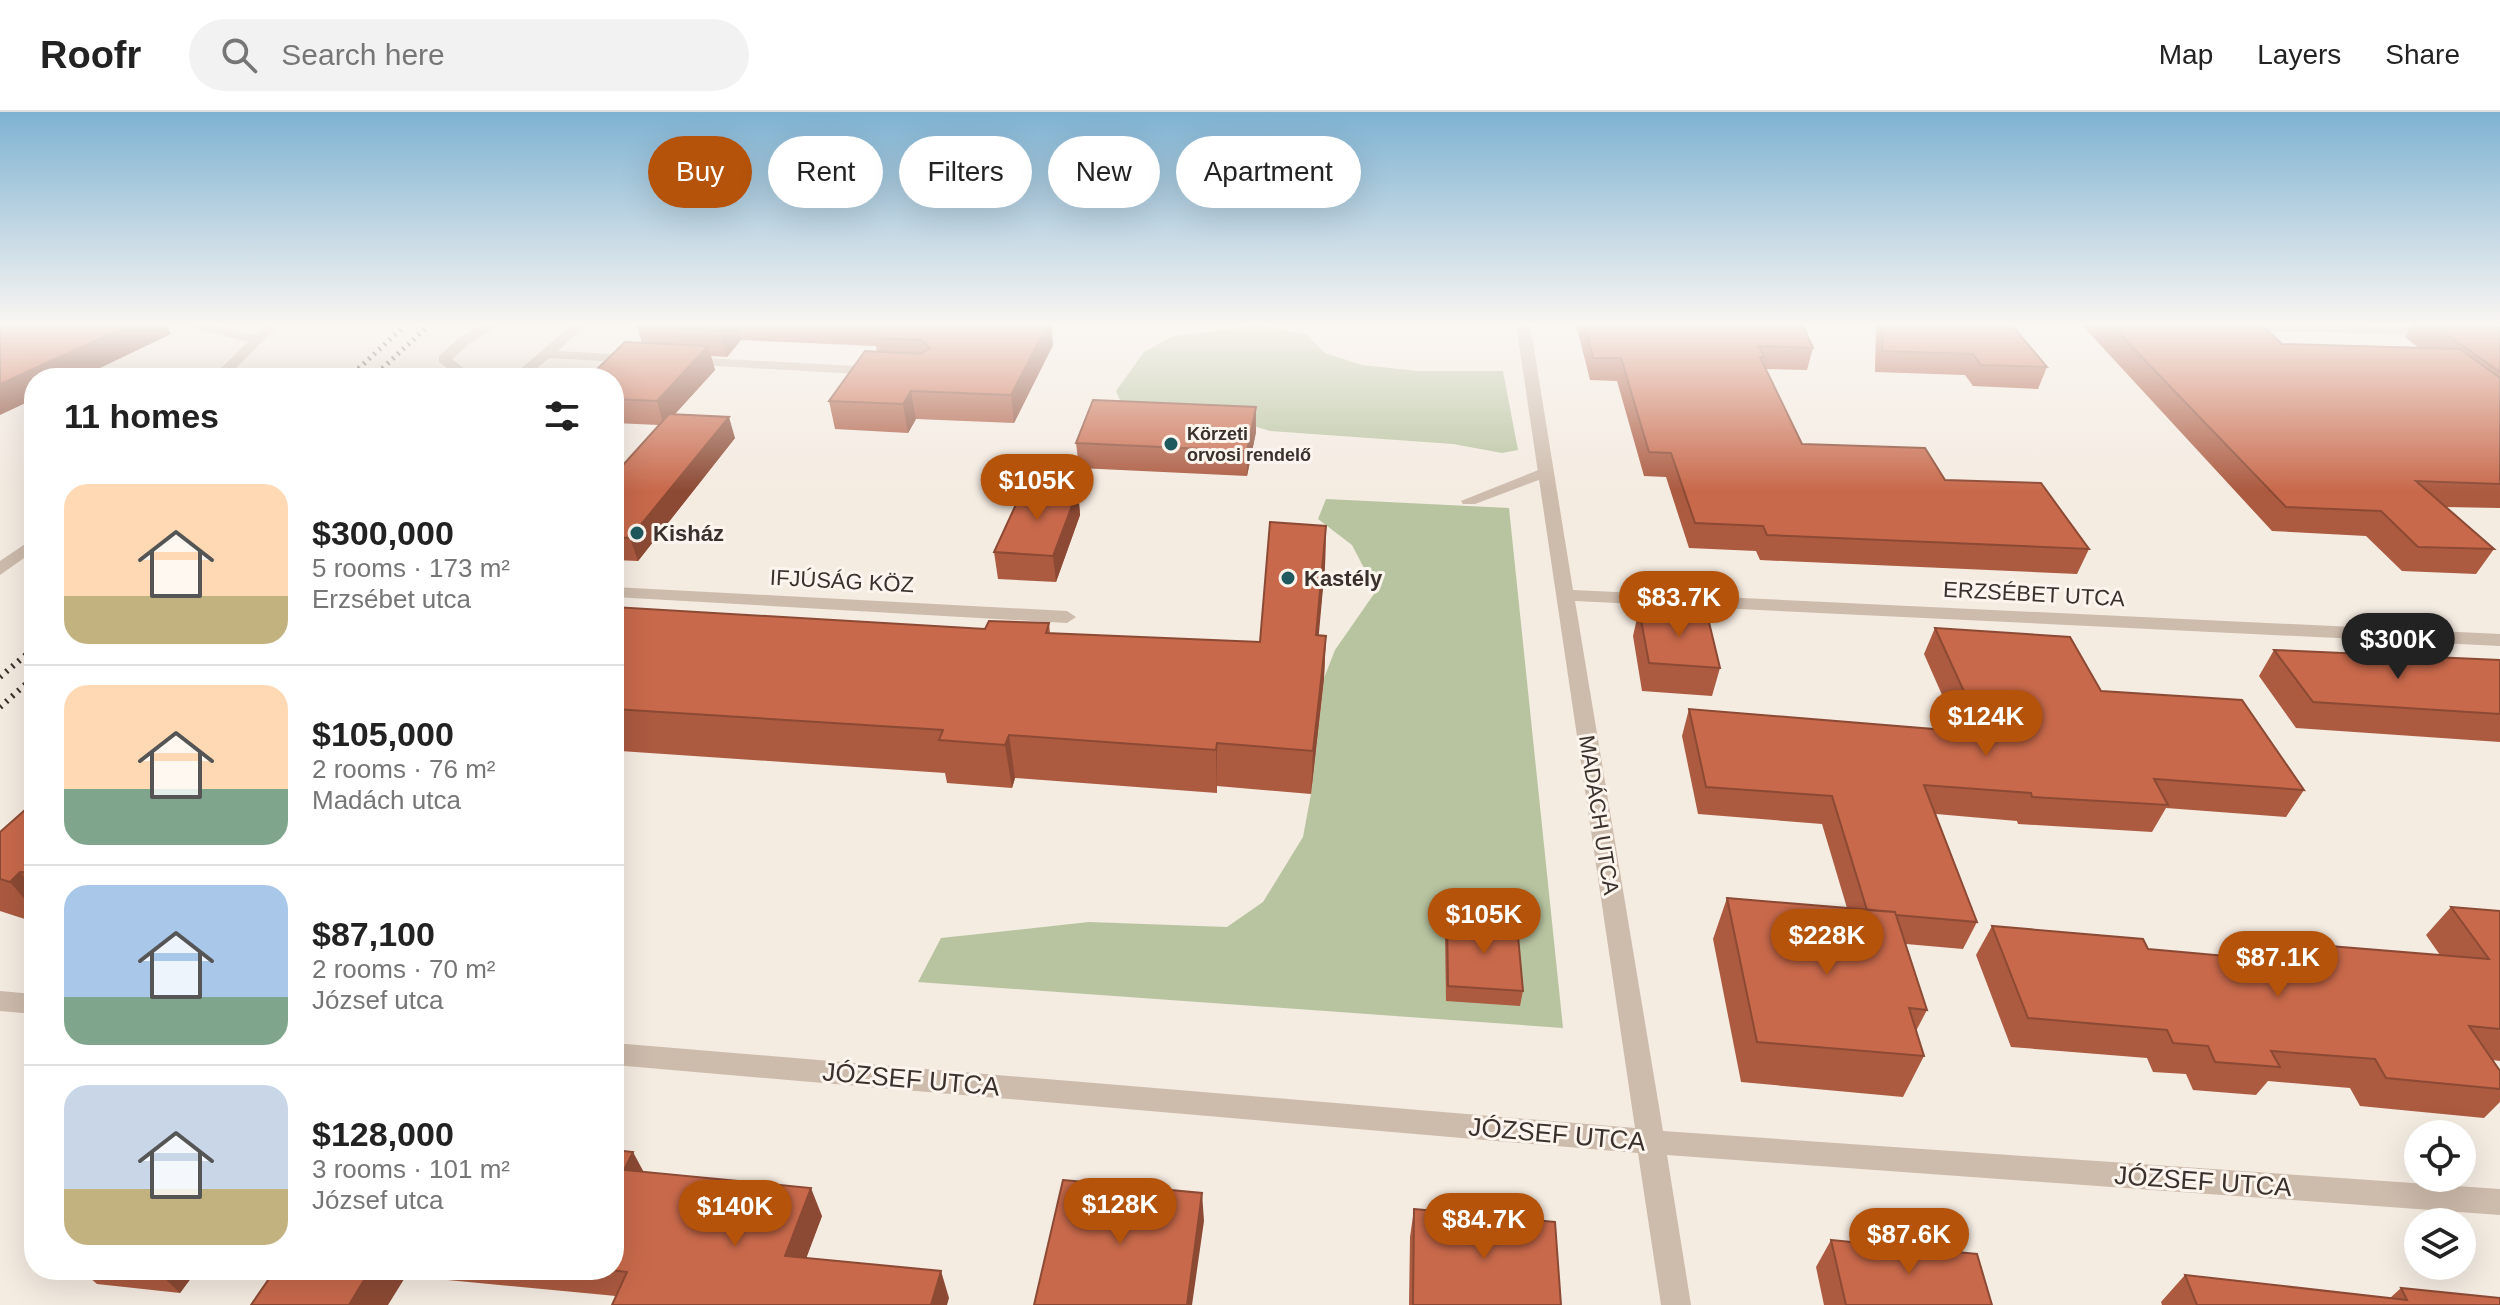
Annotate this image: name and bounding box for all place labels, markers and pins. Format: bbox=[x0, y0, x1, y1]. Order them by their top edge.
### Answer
place label: Körzeti orvosi rendelő bbox=[1187, 424, 1311, 465]
marker: Körzeti orvosi rendelő bbox=[1162, 435, 1180, 453]
pin: $105K bbox=[981, 454, 1093, 522]
place label: Kisház bbox=[653, 521, 724, 546]
marker: Kisház bbox=[628, 524, 646, 542]
place label: Kastély bbox=[1304, 566, 1383, 591]
marker: Kastély bbox=[1279, 569, 1297, 587]
pin: $83.7K bbox=[1614, 571, 1744, 639]
pin: $300K bbox=[2342, 613, 2454, 681]
pin: $124K bbox=[1930, 690, 2042, 758]
pin: $105K bbox=[1428, 888, 1540, 956]
pin: $228K bbox=[1771, 909, 1883, 977]
pin: $87.1K bbox=[2213, 931, 2343, 999]
pin: $128K bbox=[1064, 1178, 1176, 1246]
pin: $140K bbox=[679, 1180, 791, 1248]
pin: $84.7K bbox=[1419, 1193, 1549, 1261]
pin: $87.6K bbox=[1844, 1208, 1974, 1276]

